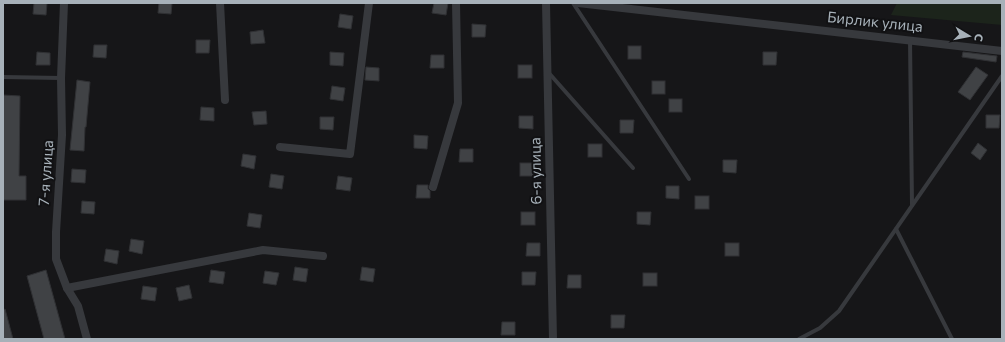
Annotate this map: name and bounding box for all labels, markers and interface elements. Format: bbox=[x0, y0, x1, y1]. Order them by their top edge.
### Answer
street label: Бирлик улица bbox=[826, 7, 924, 35]
north arrow bbox=[949, 16, 989, 56]
text: С bbox=[972, 33, 986, 43]
street label: 6-я улица bbox=[525, 137, 545, 205]
street label: 7-я улица bbox=[34, 139, 56, 207]

